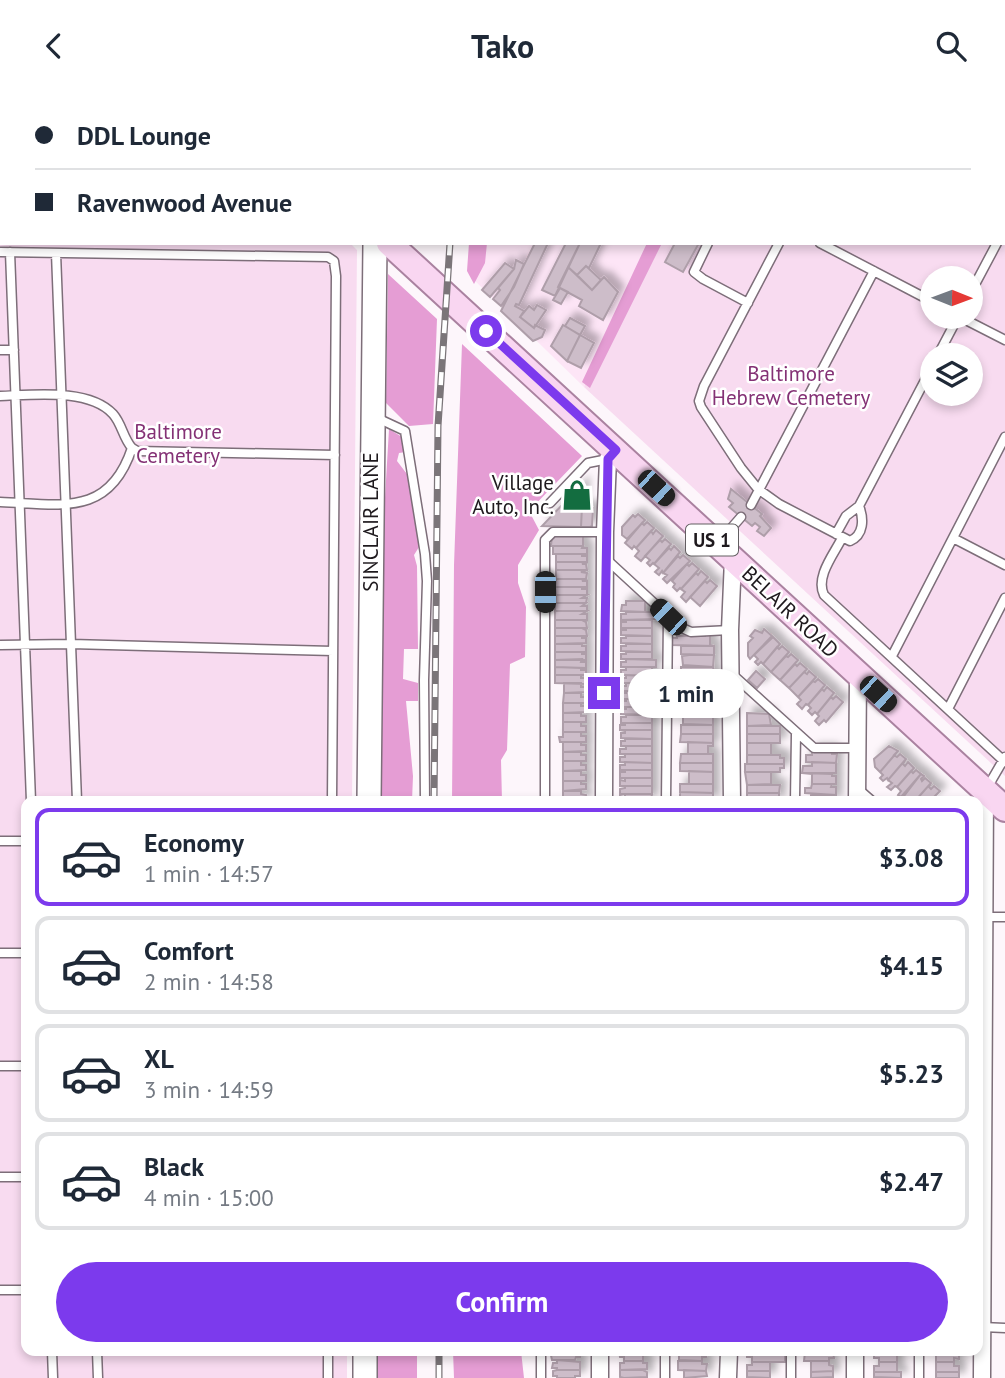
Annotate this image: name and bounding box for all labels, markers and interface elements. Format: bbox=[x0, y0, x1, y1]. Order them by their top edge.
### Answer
text: Tako bbox=[471, 25, 534, 67]
icon: back bbox=[35, 27, 73, 65]
icon: search bbox=[932, 27, 970, 65]
text: DDL Lounge bbox=[77, 119, 211, 152]
text: Ravenwood Avenue bbox=[77, 186, 292, 219]
north arrow bbox=[920, 266, 984, 329]
map controls bbox=[920, 266, 983, 406]
route start bbox=[470, 315, 502, 347]
button: layers bbox=[920, 343, 983, 406]
park label: Baltimore Hebrew Cemetery bbox=[712, 360, 870, 411]
park label: Baltimore Cemetery bbox=[134, 418, 222, 469]
street label: SINCLAIR LANE bbox=[357, 452, 384, 592]
car bbox=[634, 466, 679, 510]
place label: Village Auto, Inc. bbox=[472, 469, 554, 520]
shop icon: Village Auto, Inc. bbox=[560, 478, 594, 512]
road number: US 1 bbox=[686, 524, 738, 555]
street label: BELAIR ROAD bbox=[736, 560, 844, 663]
car bbox=[535, 571, 556, 613]
car bbox=[646, 595, 691, 639]
callout: 1 min bbox=[628, 669, 744, 717]
car bbox=[856, 672, 901, 716]
route end bbox=[588, 677, 620, 709]
text: 1 min bbox=[658, 679, 714, 708]
icon: car bbox=[60, 826, 123, 889]
text: Economy bbox=[144, 826, 244, 859]
text: $3.08 bbox=[879, 841, 944, 874]
text: 1 min · 14:57 bbox=[144, 859, 274, 888]
icon: car bbox=[60, 934, 123, 997]
text: Comfort bbox=[144, 934, 234, 967]
text: $4.15 bbox=[879, 949, 944, 982]
text: 2 min · 14:58 bbox=[144, 967, 274, 996]
icon: car bbox=[60, 1042, 123, 1105]
text: XL bbox=[144, 1042, 174, 1075]
text: $5.23 bbox=[879, 1057, 944, 1090]
text: 3 min · 14:59 bbox=[144, 1075, 274, 1104]
icon: car bbox=[60, 1150, 123, 1213]
text: Black bbox=[144, 1150, 204, 1183]
text: $2.47 bbox=[879, 1165, 944, 1198]
text: 4 min · 15:00 bbox=[144, 1183, 274, 1212]
button: Confirm bbox=[56, 1262, 948, 1342]

